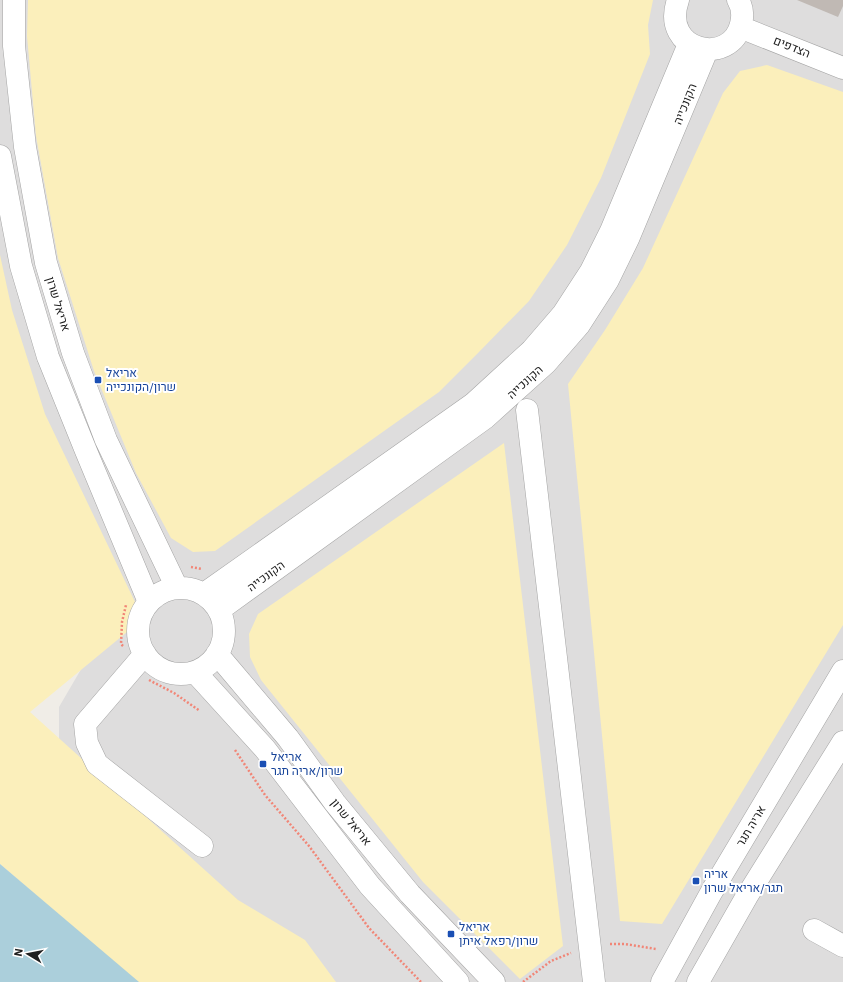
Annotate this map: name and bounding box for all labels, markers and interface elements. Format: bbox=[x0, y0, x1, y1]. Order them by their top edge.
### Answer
street label: הצדפים bbox=[771, 32, 813, 61]
street label: הקונכייה bbox=[669, 81, 700, 127]
street label: אריאל שרון bbox=[43, 275, 74, 333]
street label: הקונכייה bbox=[504, 362, 546, 402]
place label: אריאל שרון/הקונכייה bbox=[106, 365, 176, 394]
marker: אריאל שרון/הקונכייה bbox=[93, 375, 103, 385]
street label: הקונכייה bbox=[244, 557, 288, 594]
place label: אריאל שרון/אריה תגר bbox=[271, 749, 343, 778]
marker: אריאל שרון/אריה תגר bbox=[258, 759, 268, 769]
street label: אריאל שרון bbox=[328, 795, 375, 849]
street label: אריה תגר bbox=[733, 802, 769, 849]
place label: אריה תגר/אריאל שרון bbox=[704, 866, 783, 895]
marker: אריה תגר/אריאל שרון bbox=[691, 876, 701, 886]
place label: אריאל שרון/רפאל איתן bbox=[459, 919, 538, 948]
marker: אריאל שרון/רפאל איתן bbox=[446, 929, 456, 939]
north arrow bbox=[8, 934, 48, 974]
text: N bbox=[11, 947, 26, 957]

